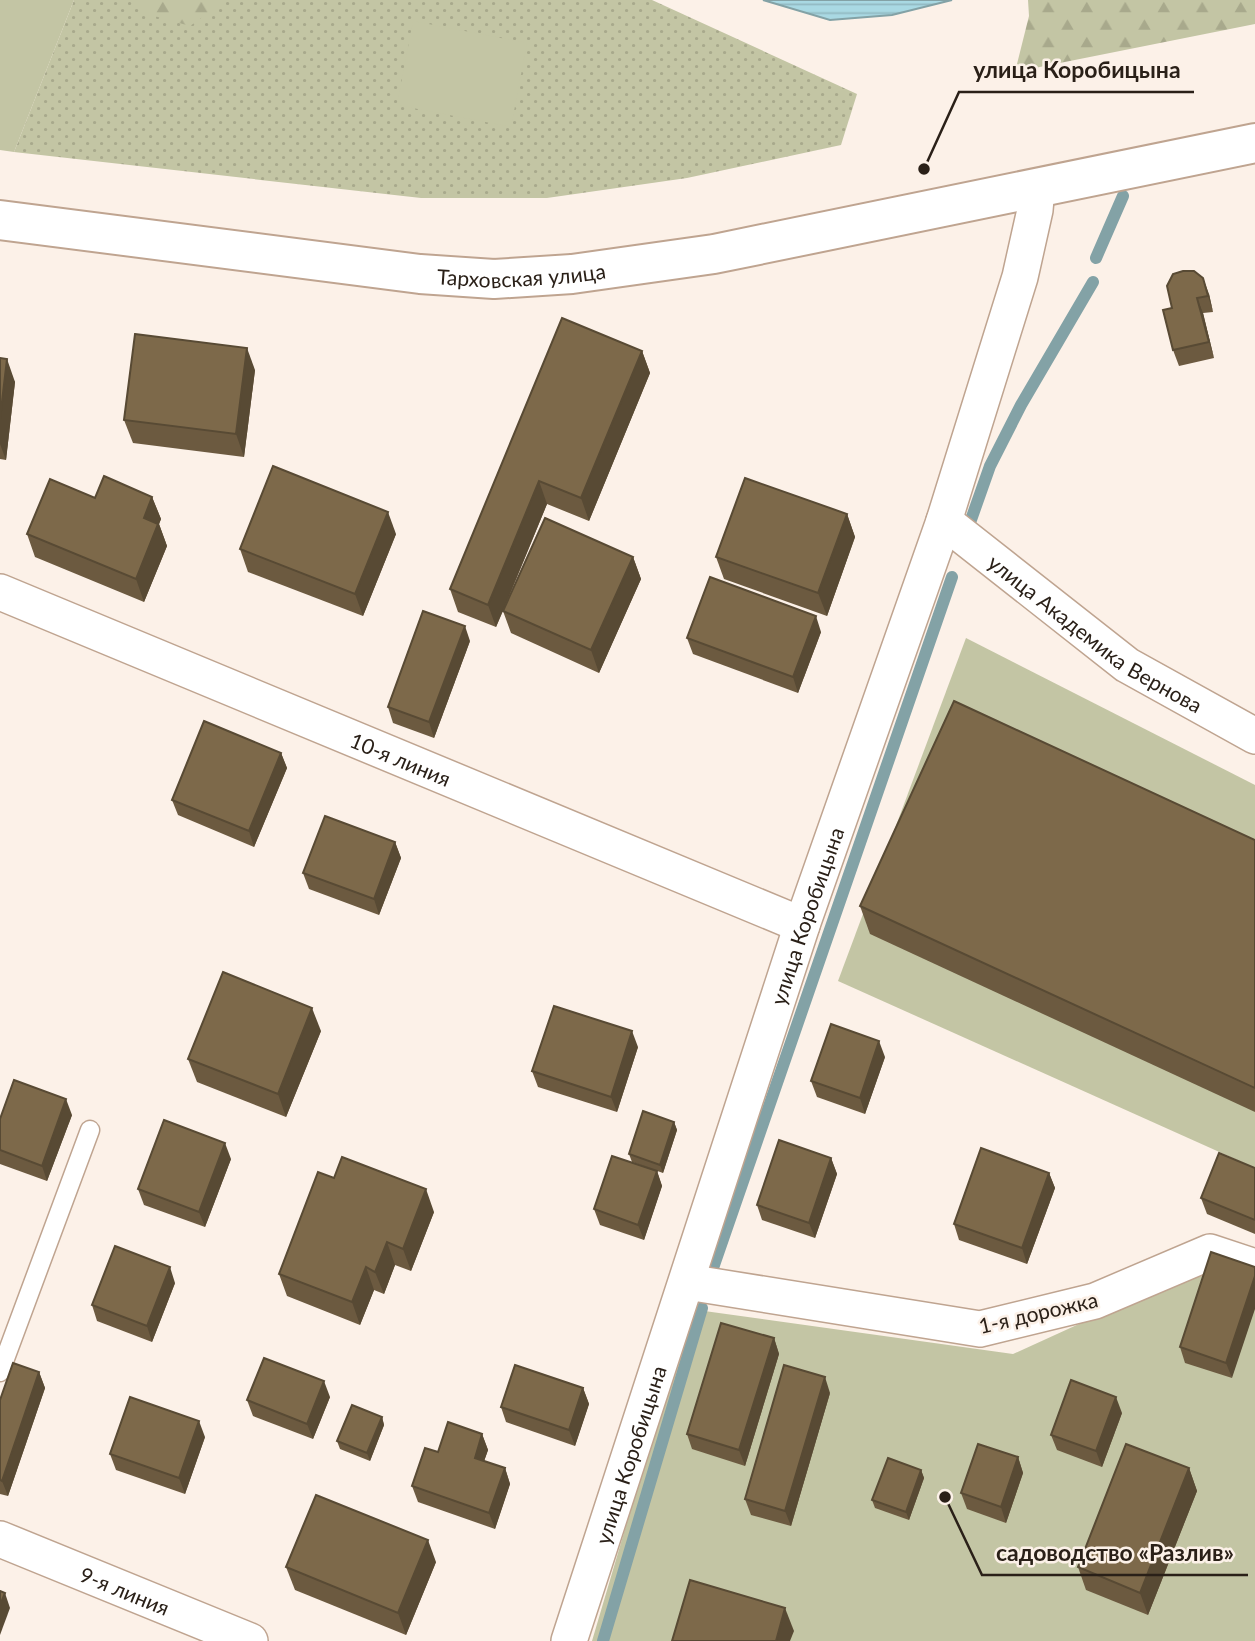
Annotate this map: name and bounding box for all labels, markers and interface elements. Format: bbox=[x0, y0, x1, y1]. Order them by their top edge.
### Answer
callout: улица Коробицына bbox=[959, 48, 1194, 92]
text: улица Коробицына bbox=[973, 55, 1181, 83]
street label: Тарховская улица bbox=[436, 257, 607, 292]
street label: улица Академика Вернова bbox=[984, 549, 1207, 717]
street label: 10-я линия bbox=[347, 726, 455, 790]
street label: улица Коробицына bbox=[764, 824, 848, 1008]
street label: 1-я дорожка bbox=[976, 1286, 1100, 1338]
street label: улица Коробицына bbox=[589, 1362, 670, 1547]
callout: садоводство «Разлив» bbox=[982, 1531, 1248, 1575]
text: садоводство «Разлив» bbox=[996, 1538, 1234, 1566]
street label: 9-я линия bbox=[77, 1561, 173, 1619]

